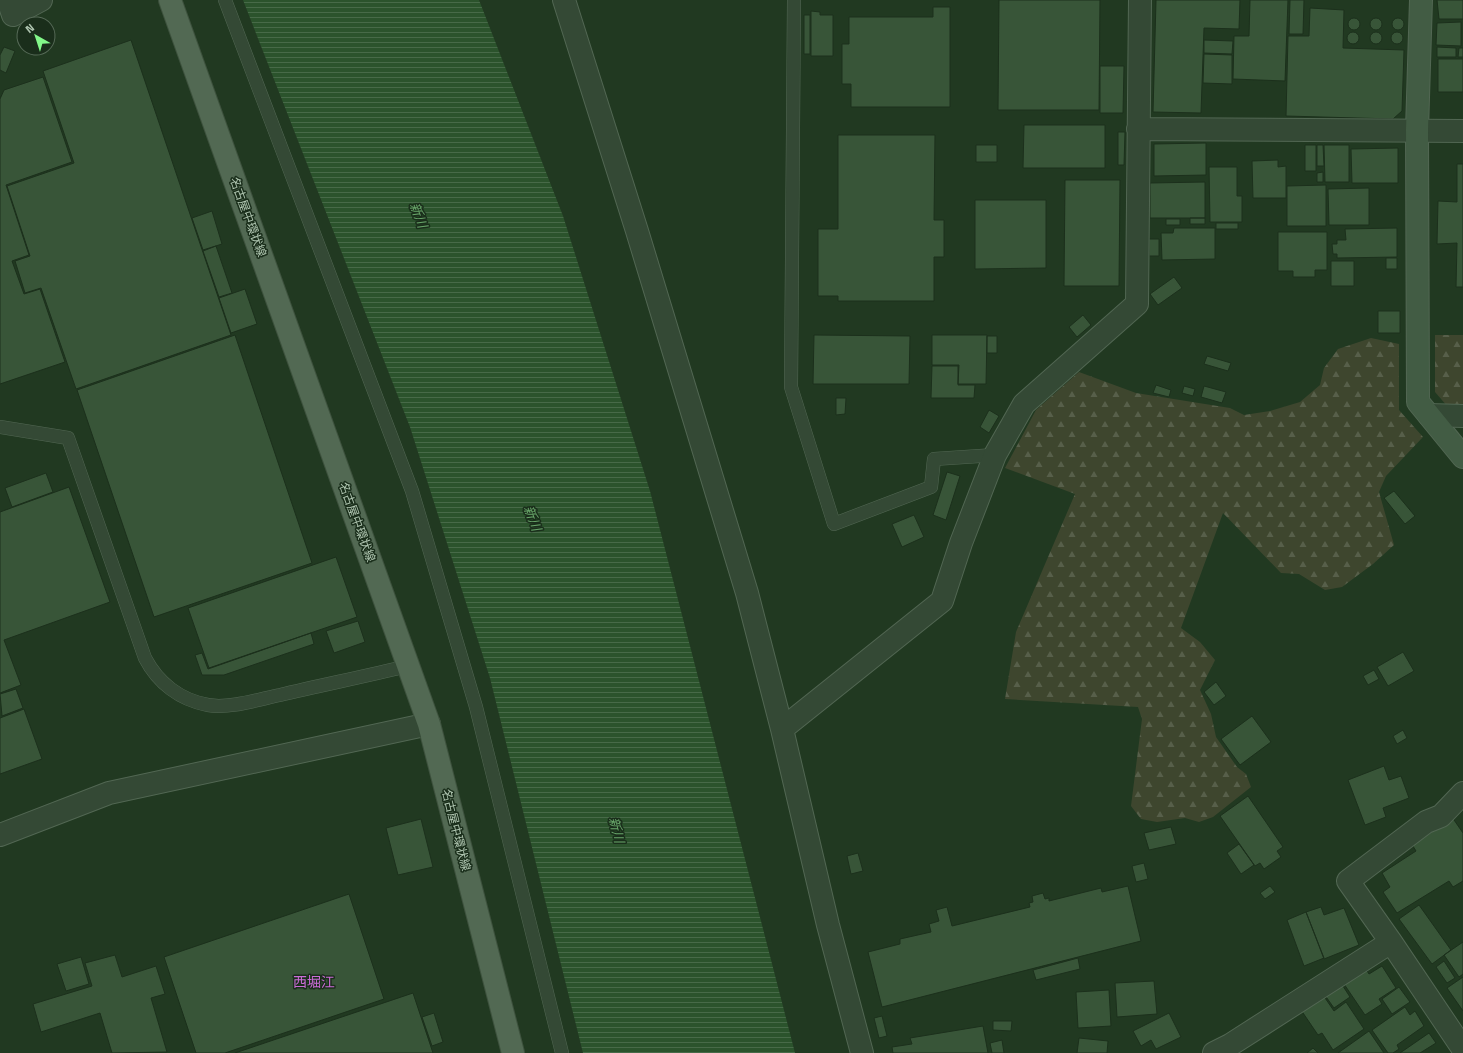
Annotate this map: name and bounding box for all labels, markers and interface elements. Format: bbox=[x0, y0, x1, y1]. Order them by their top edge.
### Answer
north arrow bbox=[16, 16, 56, 56]
text: N bbox=[22, 20, 38, 37]
street label: 名古屋中環状線 bbox=[225, 174, 272, 260]
water label: 新川 bbox=[405, 199, 434, 233]
street label: 名古屋中環状線 bbox=[334, 479, 381, 565]
water label: 新川 bbox=[519, 502, 548, 536]
street label: 名古屋中環状線 bbox=[437, 787, 476, 873]
water label: 新川 bbox=[604, 815, 630, 847]
district label: 西堀江 bbox=[293, 971, 335, 992]

